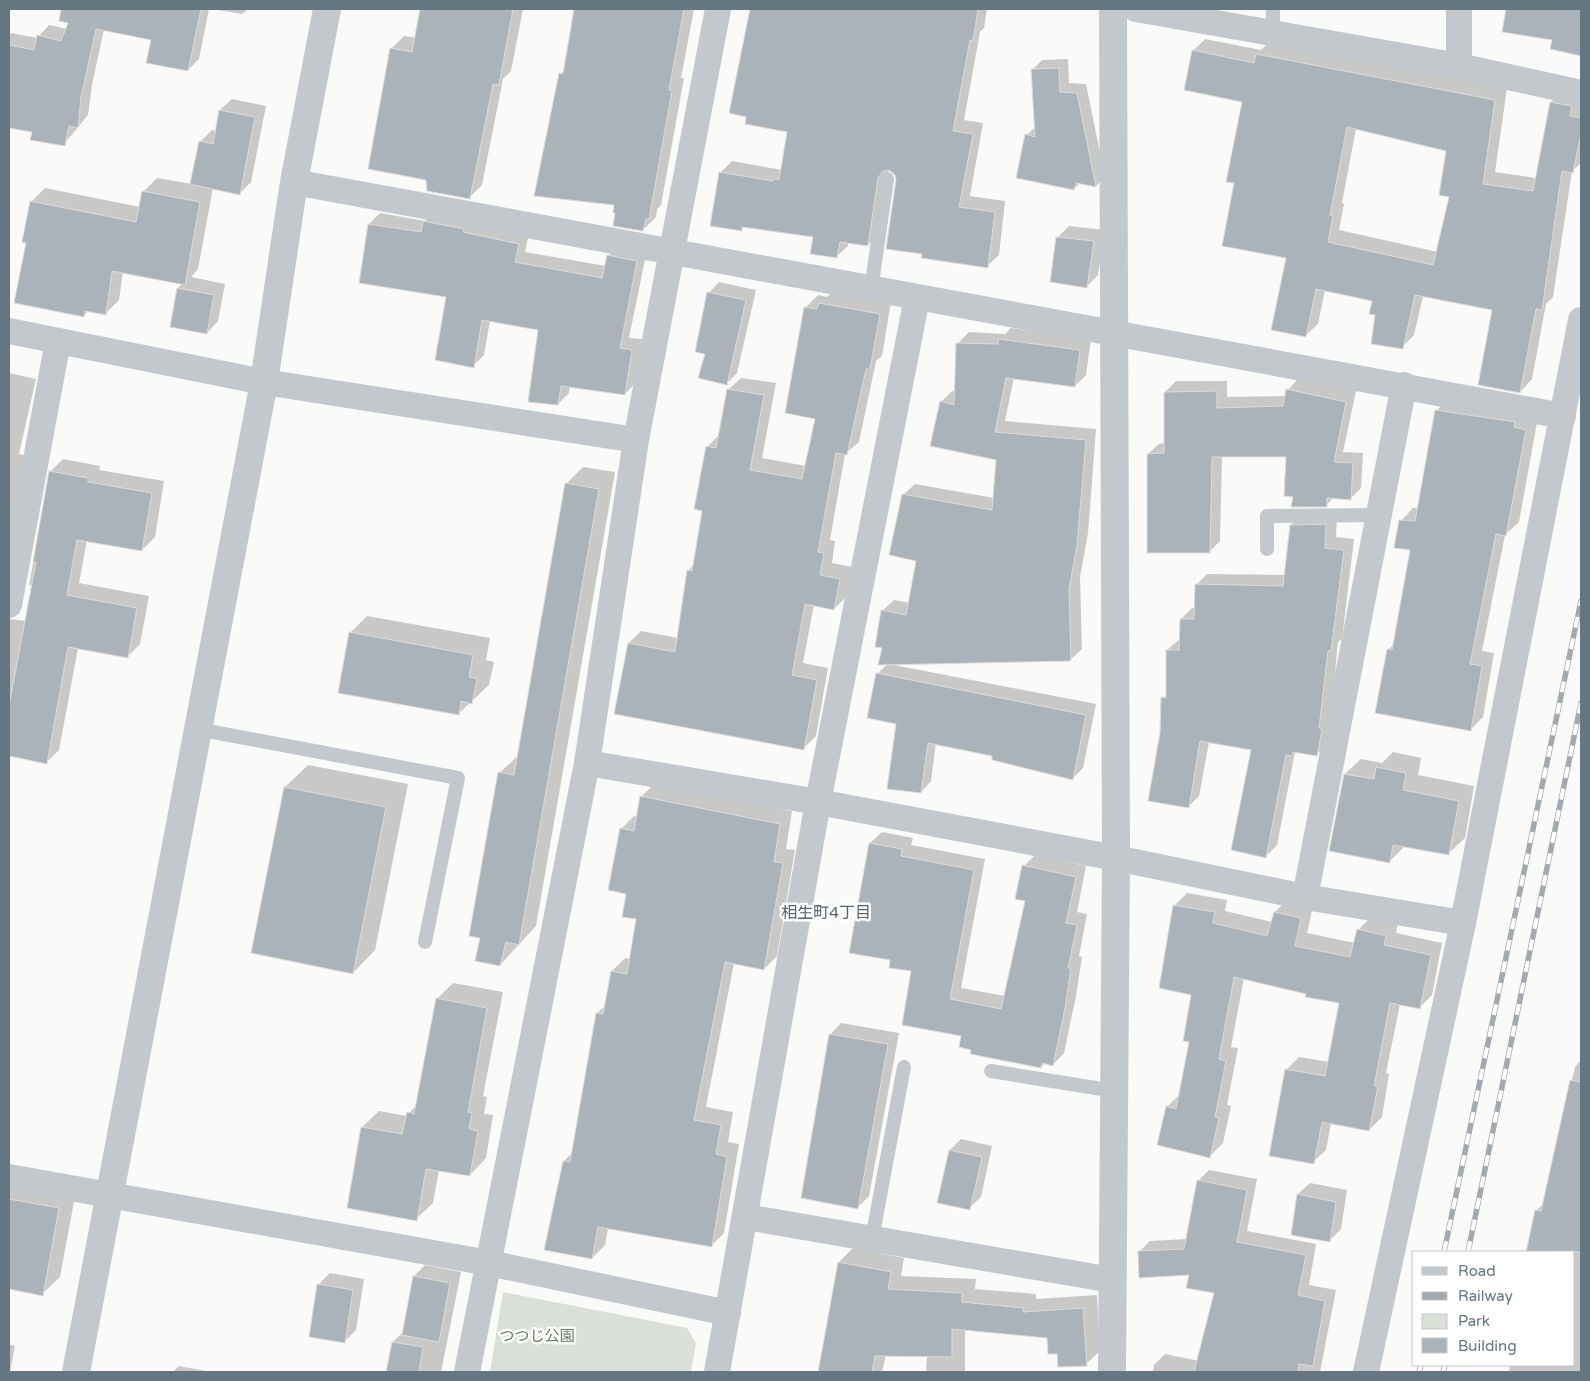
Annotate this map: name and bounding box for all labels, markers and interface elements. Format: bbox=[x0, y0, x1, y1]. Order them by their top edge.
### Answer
district label: 相生町4丁目 bbox=[781, 903, 871, 923]
legend bbox=[1412, 1251, 1575, 1366]
text: Road bbox=[1458, 1262, 1496, 1280]
text: Railway bbox=[1458, 1287, 1513, 1305]
text: Park bbox=[1458, 1312, 1490, 1330]
park label: つつじ公園 bbox=[499, 1327, 575, 1345]
text: Building bbox=[1458, 1337, 1517, 1355]

